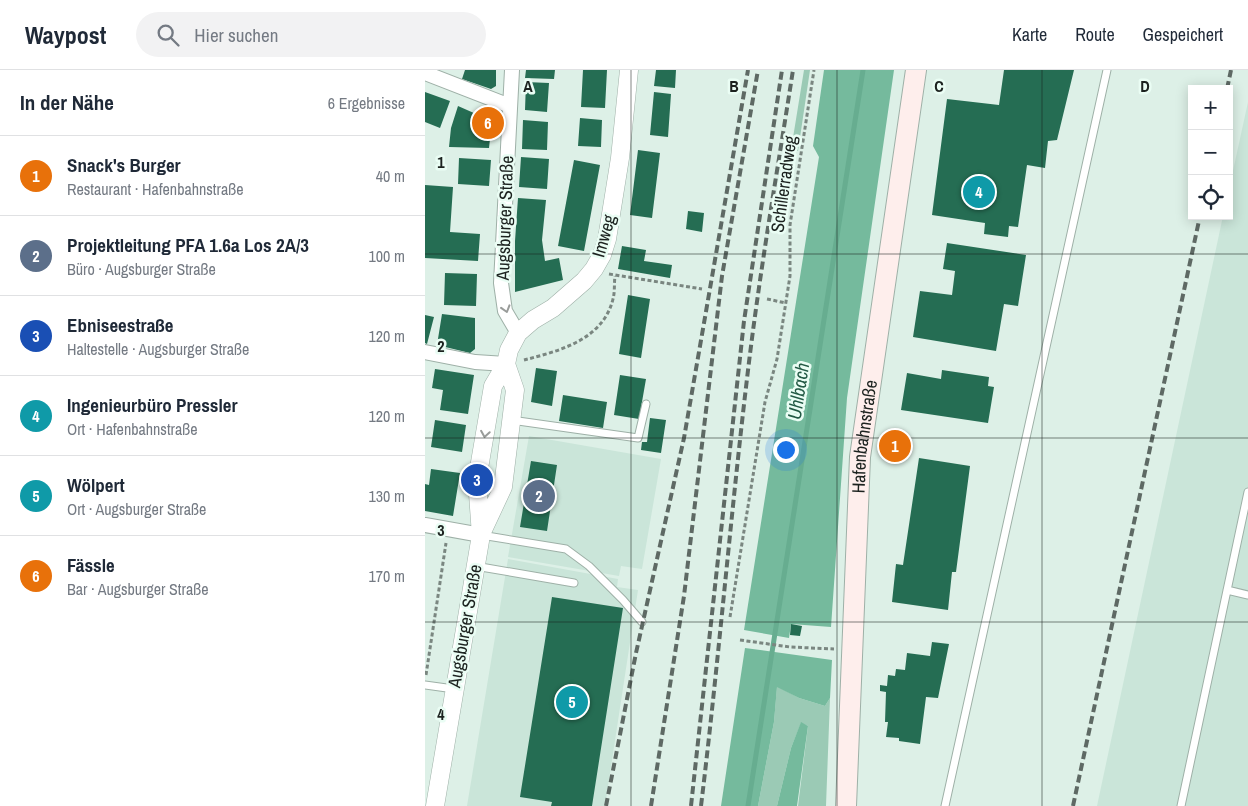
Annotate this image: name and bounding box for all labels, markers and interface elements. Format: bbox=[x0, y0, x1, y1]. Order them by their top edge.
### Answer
search box bbox=[136, 12, 486, 57]
text: Waypost bbox=[25, 19, 106, 51]
icon: search bbox=[154, 21, 182, 49]
text: Hier suchen bbox=[194, 22, 278, 48]
text: Karte bbox=[1012, 22, 1047, 47]
text: Route bbox=[1075, 22, 1115, 47]
text: Gespeichert bbox=[1143, 22, 1223, 47]
text: A bbox=[523, 75, 533, 97]
text: B bbox=[729, 75, 739, 97]
text: C bbox=[934, 75, 944, 97]
text: D bbox=[1140, 75, 1150, 97]
map controls bbox=[1188, 85, 1233, 220]
button: + bbox=[1188, 85, 1233, 130]
text: In der Nähe bbox=[20, 88, 114, 117]
text: 6 Ergebnisse bbox=[328, 92, 405, 114]
pin: 6 bbox=[472, 104, 504, 142]
button: − bbox=[1188, 130, 1233, 175]
street label: Schillerradweg bbox=[764, 133, 803, 234]
text: 1 bbox=[437, 151, 445, 173]
text: Snack's Burger bbox=[67, 152, 181, 178]
street label: Augsburger Straße bbox=[490, 155, 519, 282]
text: 1 bbox=[32, 165, 40, 187]
text: 40 m bbox=[376, 165, 405, 187]
pin: 4 bbox=[963, 173, 995, 211]
button: locate bbox=[1188, 175, 1233, 220]
text: Restaurant · Hafenbahnstraße bbox=[67, 178, 244, 200]
street label: Imweg bbox=[586, 211, 622, 260]
text: Projektleitung PFA 1.6a Los 2A/3 bbox=[67, 232, 309, 258]
text: 2 bbox=[32, 245, 40, 267]
text: 100 m bbox=[369, 245, 405, 267]
text: Büro · Augsburger Straße bbox=[67, 258, 216, 280]
one-way arrow bbox=[501, 304, 511, 313]
text: Ebniseestraße bbox=[67, 312, 174, 338]
text: 3 bbox=[32, 325, 40, 347]
text: 120 m bbox=[369, 325, 405, 347]
text: 2 bbox=[437, 335, 445, 357]
text: Haltestelle · Augsburger Straße bbox=[67, 338, 249, 360]
water label: Uhlbach bbox=[781, 361, 815, 421]
street label: Hafenbahnstraße bbox=[846, 378, 883, 494]
text: Ingenieurbüro Pressler bbox=[67, 392, 238, 418]
text: 4 bbox=[32, 405, 40, 427]
text: 120 m bbox=[369, 405, 405, 427]
text: Ort · Hafenbahnstraße bbox=[67, 418, 198, 440]
pin: 1 bbox=[879, 427, 911, 465]
one-way arrow bbox=[480, 429, 490, 438]
your location bbox=[773, 437, 799, 463]
pin: 3 bbox=[461, 461, 493, 499]
text: Wölpert bbox=[67, 472, 125, 498]
pin: 2 bbox=[523, 477, 555, 515]
text: 5 bbox=[32, 485, 40, 507]
text: 130 m bbox=[369, 485, 405, 507]
text: Ort · Augsburger Straße bbox=[67, 498, 206, 520]
text: 3 bbox=[437, 519, 445, 541]
text: Fässle bbox=[67, 552, 115, 578]
street label: Augsburger Straße bbox=[441, 562, 488, 690]
text: 6 bbox=[32, 565, 40, 587]
text: 170 m bbox=[369, 565, 405, 587]
text: Bar · Augsburger Straße bbox=[67, 578, 209, 600]
pin: 5 bbox=[556, 683, 588, 721]
text: 4 bbox=[437, 703, 445, 725]

